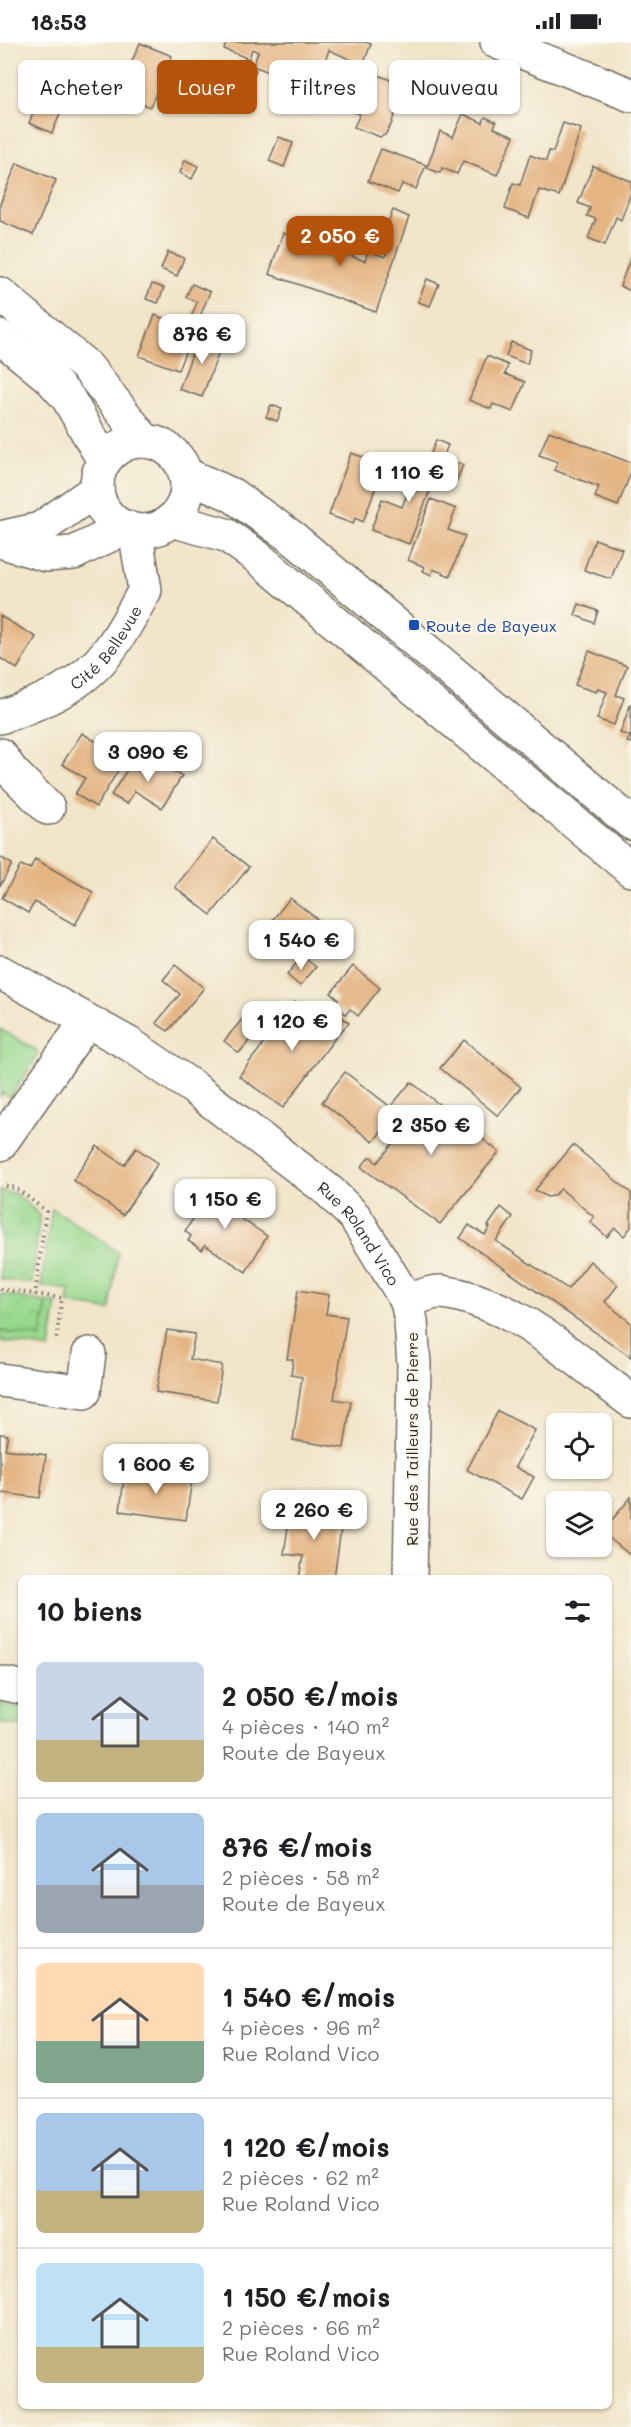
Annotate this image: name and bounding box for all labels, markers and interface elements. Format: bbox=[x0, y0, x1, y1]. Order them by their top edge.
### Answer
text: 18:53 bbox=[30, 7, 86, 36]
chip: Acheter bbox=[18, 60, 145, 114]
chip: Louer bbox=[157, 60, 257, 114]
chip: Filtres bbox=[269, 60, 377, 114]
chip: Nouveau bbox=[389, 60, 520, 114]
pin: 2 050 € bbox=[285, 216, 395, 267]
text: 2 050 € bbox=[300, 222, 380, 248]
pin: 876 € bbox=[160, 314, 244, 365]
text: 876 € bbox=[172, 320, 232, 346]
pin: 1 110 € bbox=[354, 452, 464, 503]
text: 1 110 € bbox=[374, 458, 444, 484]
street label: Cité Bellevue bbox=[65, 601, 145, 694]
place label: Route de Bayeux bbox=[426, 615, 557, 636]
marker: Route de Bayeux bbox=[407, 618, 421, 632]
pin: 3 090 € bbox=[93, 732, 203, 783]
text: 3 090 € bbox=[108, 738, 188, 764]
pin: 1 540 € bbox=[246, 920, 356, 971]
text: 1 540 € bbox=[263, 926, 339, 952]
pin: 1 120 € bbox=[237, 1001, 347, 1052]
text: 1 120 € bbox=[256, 1007, 328, 1033]
pin: 2 350 € bbox=[376, 1105, 486, 1156]
text: 2 350 € bbox=[392, 1111, 470, 1137]
street label: Rue Roland Vico bbox=[314, 1176, 405, 1289]
pin: 1 150 € bbox=[170, 1179, 280, 1230]
text: 1 150 € bbox=[189, 1185, 261, 1211]
street label: Rue des Tailleurs de Pierre bbox=[401, 1332, 422, 1546]
map controls bbox=[546, 1413, 612, 1557]
button: locate bbox=[546, 1413, 612, 1479]
pin: 1 600 € bbox=[101, 1444, 211, 1495]
text: 1 600 € bbox=[117, 1450, 195, 1476]
pin: 2 260 € bbox=[259, 1490, 369, 1541]
button: layers bbox=[546, 1491, 612, 1557]
text: 2 260 € bbox=[275, 1496, 353, 1522]
text: 10 biens bbox=[36, 1594, 142, 1628]
icon: filters bbox=[561, 1595, 594, 1628]
text: 2 050 €/mois bbox=[222, 1679, 398, 1713]
icon: home bbox=[84, 1686, 156, 1758]
text: 4 pièces · 140 m² bbox=[222, 1713, 389, 1739]
text: Route de Bayeux bbox=[222, 1739, 385, 1765]
text: 876 €/mois bbox=[222, 1830, 372, 1864]
icon: home bbox=[84, 1837, 156, 1909]
text: 2 pièces · 58 m² bbox=[222, 1864, 379, 1890]
text: Route de Bayeux bbox=[222, 1890, 385, 1916]
text: 1 540 €/mois bbox=[222, 1980, 395, 2014]
icon: home bbox=[84, 1987, 156, 2059]
text: 4 pièces · 96 m² bbox=[222, 2014, 380, 2040]
text: Rue Roland Vico bbox=[222, 2040, 379, 2066]
text: 1 120 €/mois bbox=[222, 2130, 390, 2164]
icon: home bbox=[84, 2137, 156, 2209]
text: 2 pièces · 62 m² bbox=[222, 2164, 379, 2190]
text: Rue Roland Vico bbox=[222, 2190, 379, 2216]
text: 1 150 €/mois bbox=[222, 2280, 390, 2314]
icon: home bbox=[84, 2287, 156, 2359]
text: 2 pièces · 66 m² bbox=[222, 2314, 380, 2340]
text: Rue Roland Vico bbox=[222, 2340, 379, 2366]

